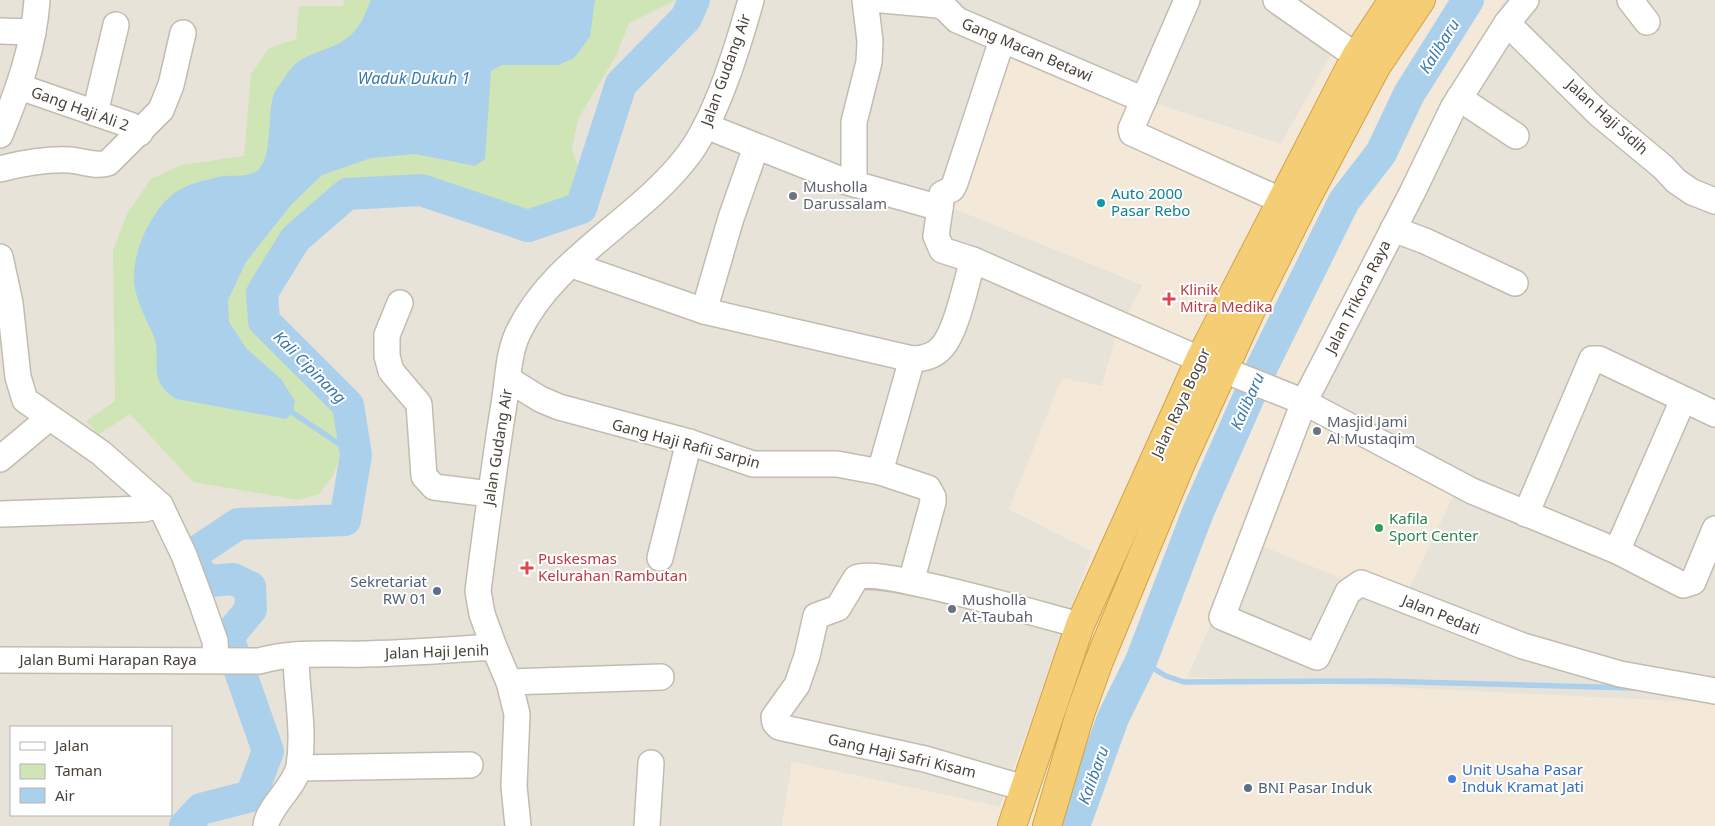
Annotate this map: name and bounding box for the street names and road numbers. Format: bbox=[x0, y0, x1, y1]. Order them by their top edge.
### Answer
street label: Jalan Gudang Air bbox=[695, 11, 755, 130]
street label: Gang Macan Betawi bbox=[959, 12, 1096, 86]
street label: Jalan Haji Sidih bbox=[1561, 73, 1653, 158]
street label: Gang Haji Ali 2 bbox=[29, 81, 132, 135]
street label: Jalan Trikora Raya bbox=[1319, 236, 1394, 358]
street label: Jalan Raya Bogor bbox=[1145, 344, 1214, 463]
street label: Jalan Gudang Air bbox=[478, 387, 516, 509]
street label: Gang Haji Rafii Sarpin bbox=[610, 414, 763, 472]
street label: Jalan Pedati bbox=[1398, 589, 1483, 639]
street label: Jalan Haji Jenih bbox=[383, 639, 489, 663]
street label: Jalan Bumi Harapan Raya bbox=[17, 649, 197, 669]
street label: Gang Haji Safri Kisam bbox=[826, 728, 978, 782]

